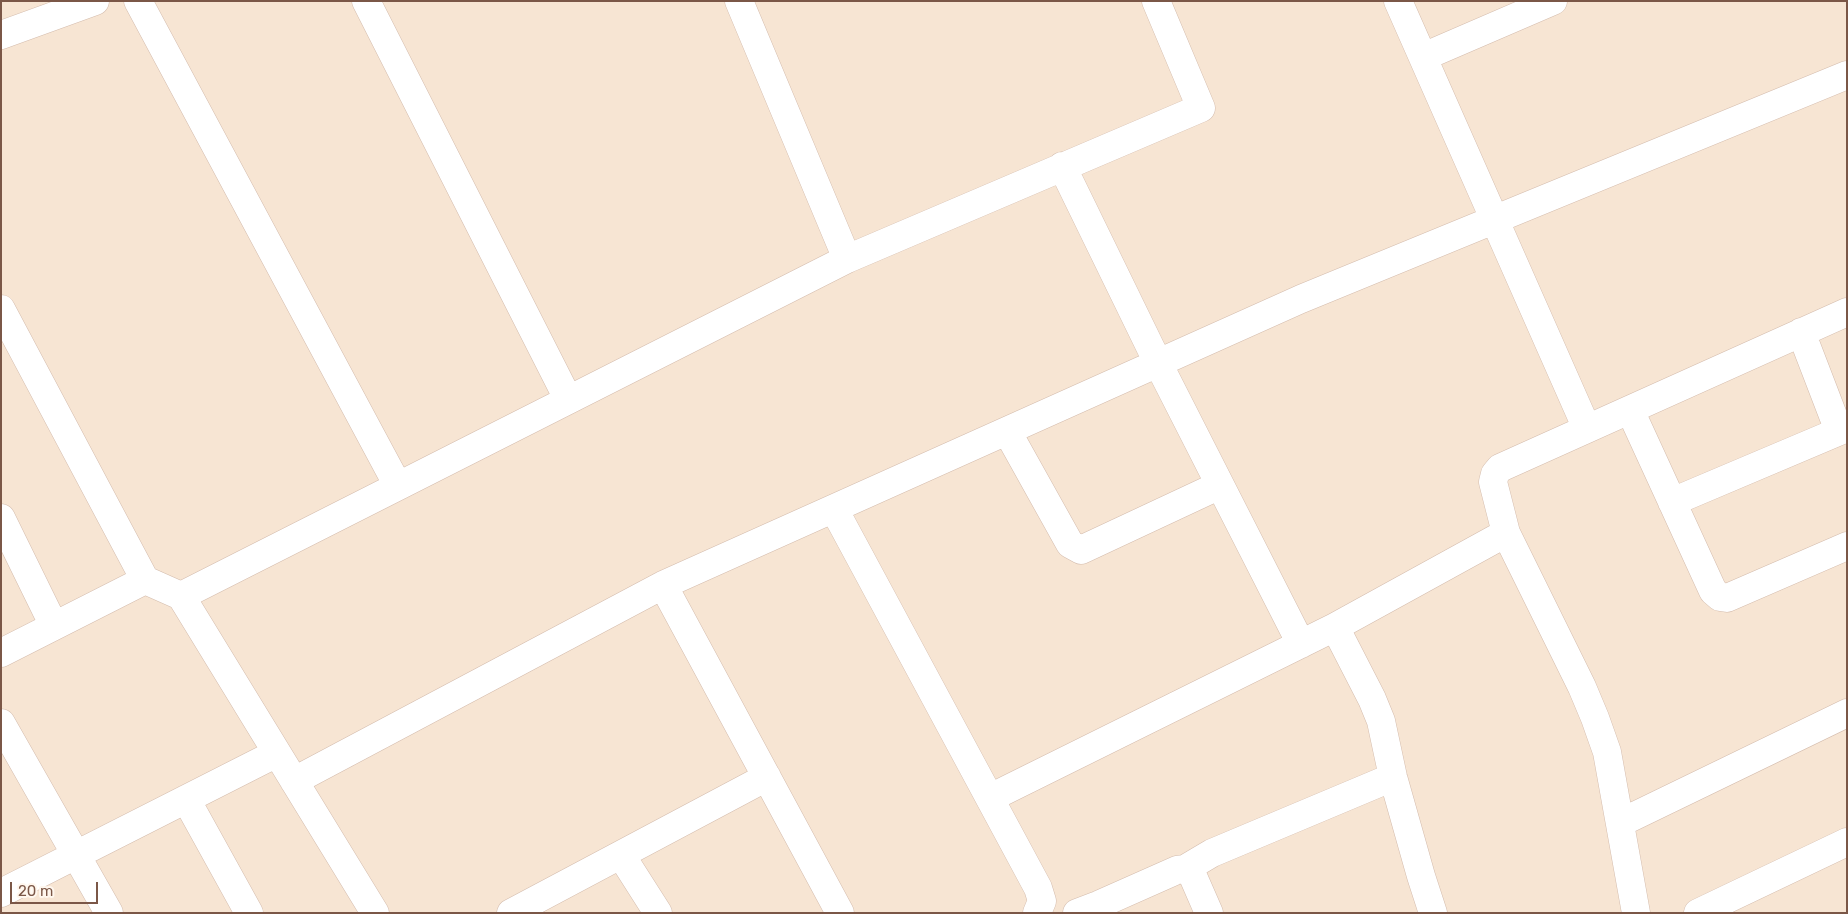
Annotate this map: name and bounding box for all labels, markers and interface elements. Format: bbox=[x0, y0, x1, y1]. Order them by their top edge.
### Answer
scale bar bbox=[12, 872, 100, 904]
text: 20 m bbox=[18, 882, 53, 900]

